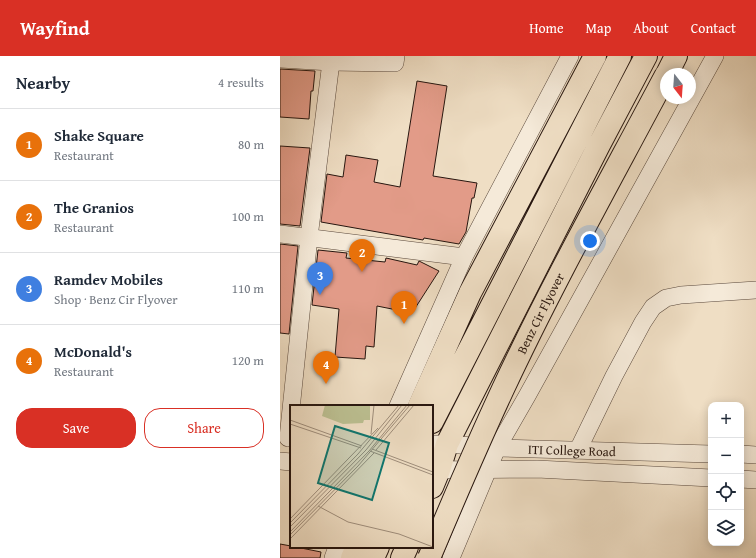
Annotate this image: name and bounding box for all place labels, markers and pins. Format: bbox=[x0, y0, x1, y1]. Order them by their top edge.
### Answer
pin: 2 bbox=[349, 239, 375, 272]
pin: 3 bbox=[307, 262, 333, 295]
pin: 1 bbox=[391, 291, 417, 324]
pin: 4 bbox=[313, 351, 339, 384]

